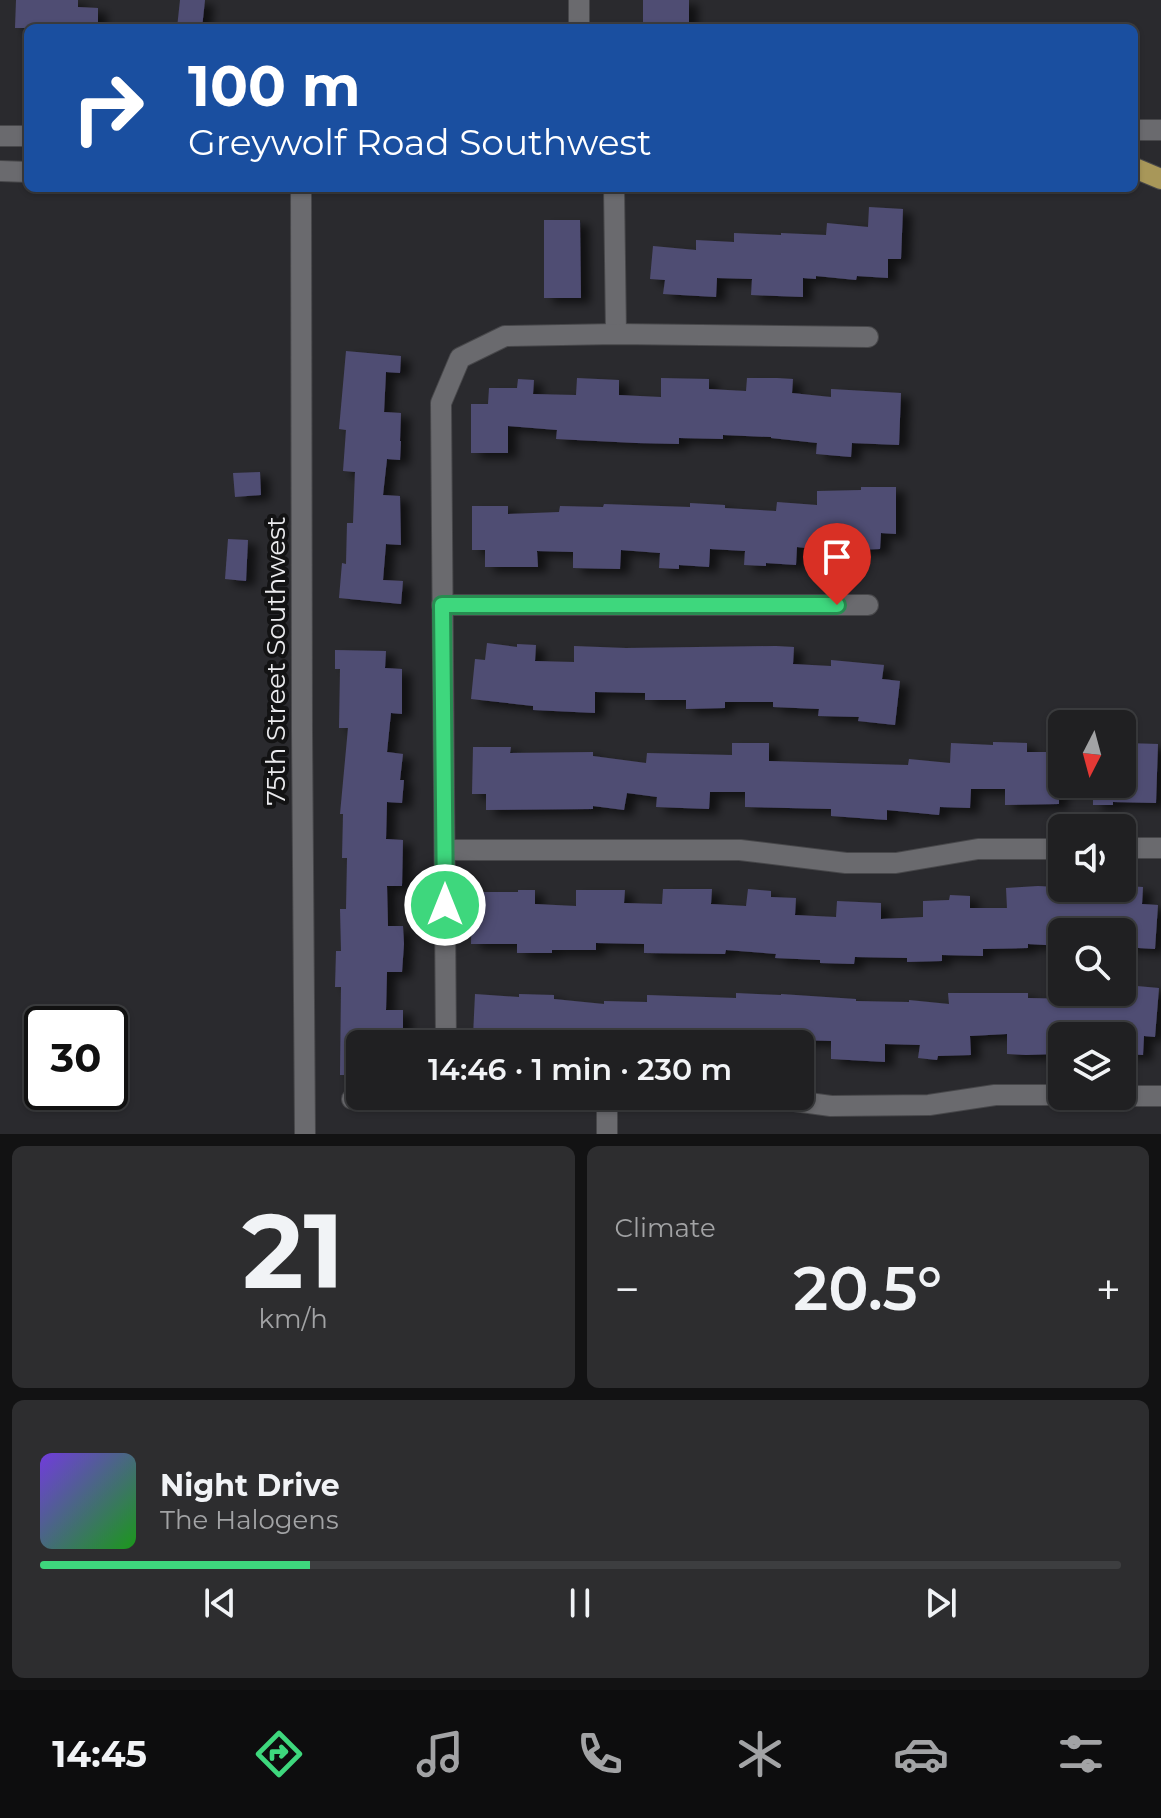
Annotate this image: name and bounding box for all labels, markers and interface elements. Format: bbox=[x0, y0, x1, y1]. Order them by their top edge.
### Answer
text: 100 m bbox=[188, 52, 361, 120]
icon: right bbox=[56, 56, 160, 160]
text: Greywolf Road Southwest bbox=[188, 120, 652, 164]
street label: 75th Street Southwest bbox=[260, 517, 292, 805]
pin bbox=[803, 523, 871, 605]
icon: arrive bbox=[815, 535, 859, 579]
north arrow bbox=[1048, 710, 1136, 798]
map controls bbox=[1048, 710, 1136, 1110]
button: sound bbox=[1048, 814, 1136, 902]
position arrow bbox=[403, 863, 487, 947]
button: search bbox=[1048, 918, 1136, 1006]
speed limit sign: 30 bbox=[24, 1006, 128, 1110]
button: layers bbox=[1048, 1022, 1136, 1110]
text: 14:46 · 1 min · 230 m bbox=[428, 1051, 732, 1088]
text: 21 bbox=[242, 1187, 344, 1314]
text: Climate bbox=[615, 1212, 716, 1244]
text: 20.5° bbox=[793, 1252, 942, 1325]
text: − bbox=[615, 1262, 640, 1316]
text: + bbox=[1096, 1262, 1121, 1316]
text: km/h bbox=[259, 1303, 328, 1335]
text: Night Drive bbox=[160, 1467, 340, 1504]
text: The Halogens bbox=[160, 1504, 339, 1536]
icon: previous bbox=[198, 1581, 242, 1625]
icon: pause bbox=[558, 1581, 602, 1625]
icon: next bbox=[919, 1581, 963, 1625]
icon: directions bbox=[251, 1726, 307, 1782]
icon: music bbox=[412, 1726, 468, 1782]
icon: phone bbox=[572, 1726, 628, 1782]
icon: climate bbox=[732, 1726, 788, 1782]
icon: car bbox=[893, 1726, 949, 1782]
icon: filters bbox=[1053, 1726, 1109, 1782]
text: 14:45 bbox=[52, 1732, 147, 1776]

